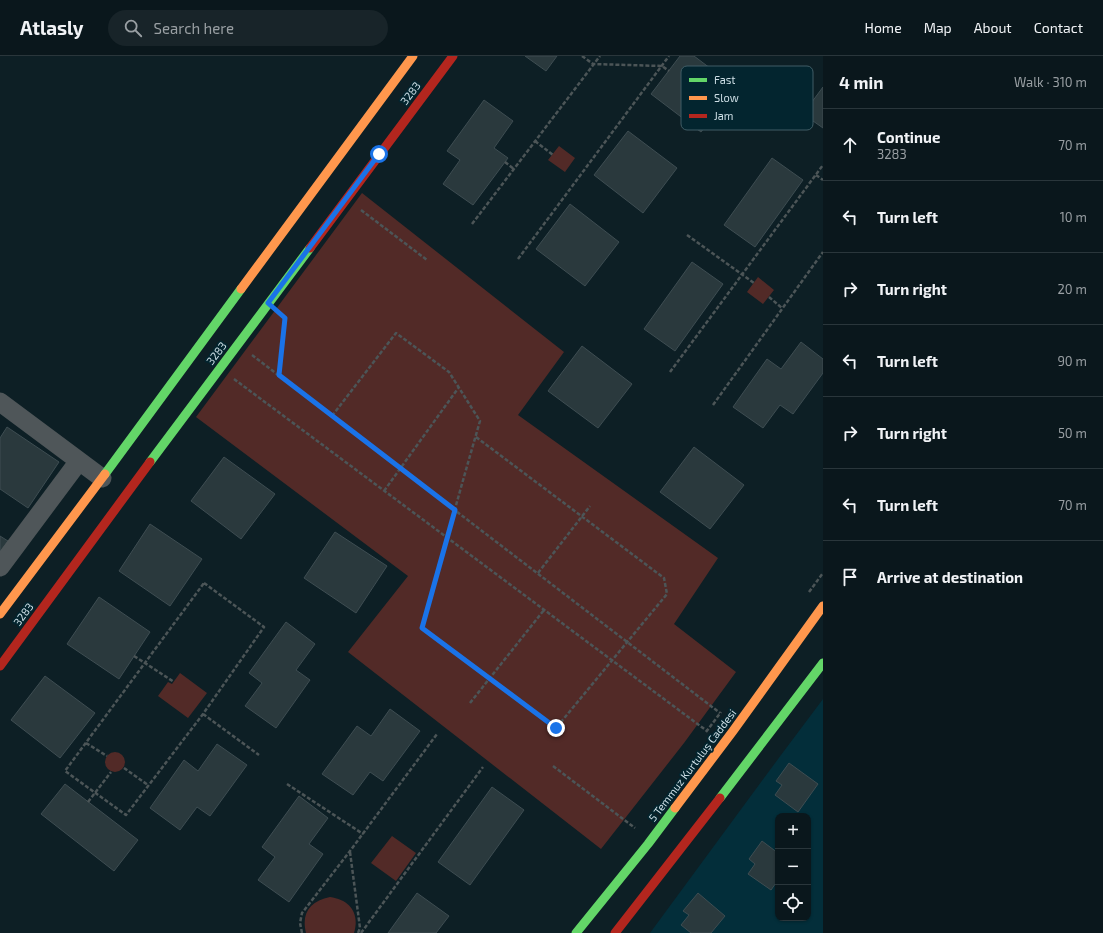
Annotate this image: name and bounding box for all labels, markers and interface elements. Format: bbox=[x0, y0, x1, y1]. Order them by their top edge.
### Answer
search box bbox=[108, 10, 388, 46]
text: Atlasly bbox=[20, 16, 84, 39]
icon: search bbox=[122, 17, 144, 39]
text: Search here bbox=[154, 19, 234, 37]
text: Home bbox=[865, 19, 902, 36]
text: Map bbox=[924, 19, 952, 36]
text: About bbox=[974, 19, 1012, 36]
text: Contact bbox=[1034, 19, 1083, 36]
legend bbox=[681, 66, 813, 130]
text: 4 min bbox=[839, 72, 883, 92]
text: Fast bbox=[714, 73, 736, 86]
text: Walk · 310 m bbox=[1014, 74, 1087, 90]
street label: 3283 bbox=[397, 79, 423, 107]
text: Slow bbox=[714, 91, 739, 104]
text: Jam bbox=[714, 109, 733, 122]
text: Continue bbox=[877, 128, 940, 146]
icon: ahead bbox=[839, 134, 861, 156]
text: 70 m bbox=[1058, 137, 1087, 153]
route start bbox=[370, 145, 388, 163]
text: 3283 bbox=[877, 146, 907, 162]
icon: left bbox=[839, 206, 861, 228]
text: Turn left bbox=[877, 208, 938, 226]
text: 10 m bbox=[1060, 209, 1087, 225]
icon: right bbox=[839, 278, 861, 300]
text: Turn right bbox=[877, 280, 947, 298]
text: 20 m bbox=[1058, 281, 1087, 297]
street label: 3283 bbox=[203, 339, 229, 367]
icon: left bbox=[839, 350, 861, 372]
text: Turn left bbox=[877, 352, 938, 370]
text: 90 m bbox=[1057, 353, 1087, 369]
icon: right bbox=[839, 422, 861, 444]
text: Turn right bbox=[877, 424, 947, 442]
text: 50 m bbox=[1058, 425, 1087, 441]
icon: left bbox=[839, 494, 861, 516]
text: Turn left bbox=[877, 496, 938, 514]
text: 70 m bbox=[1058, 497, 1087, 513]
icon: arrive bbox=[839, 566, 861, 588]
text: Arrive at destination bbox=[877, 568, 1023, 586]
street label: 3283 bbox=[10, 600, 36, 628]
street label: 5 Temmuz Kurtuluş Caddesi bbox=[646, 706, 739, 824]
route end bbox=[547, 719, 565, 737]
map controls bbox=[775, 813, 811, 921]
button: + bbox=[775, 813, 811, 849]
button: − bbox=[775, 849, 811, 885]
button: locate bbox=[775, 885, 811, 921]

